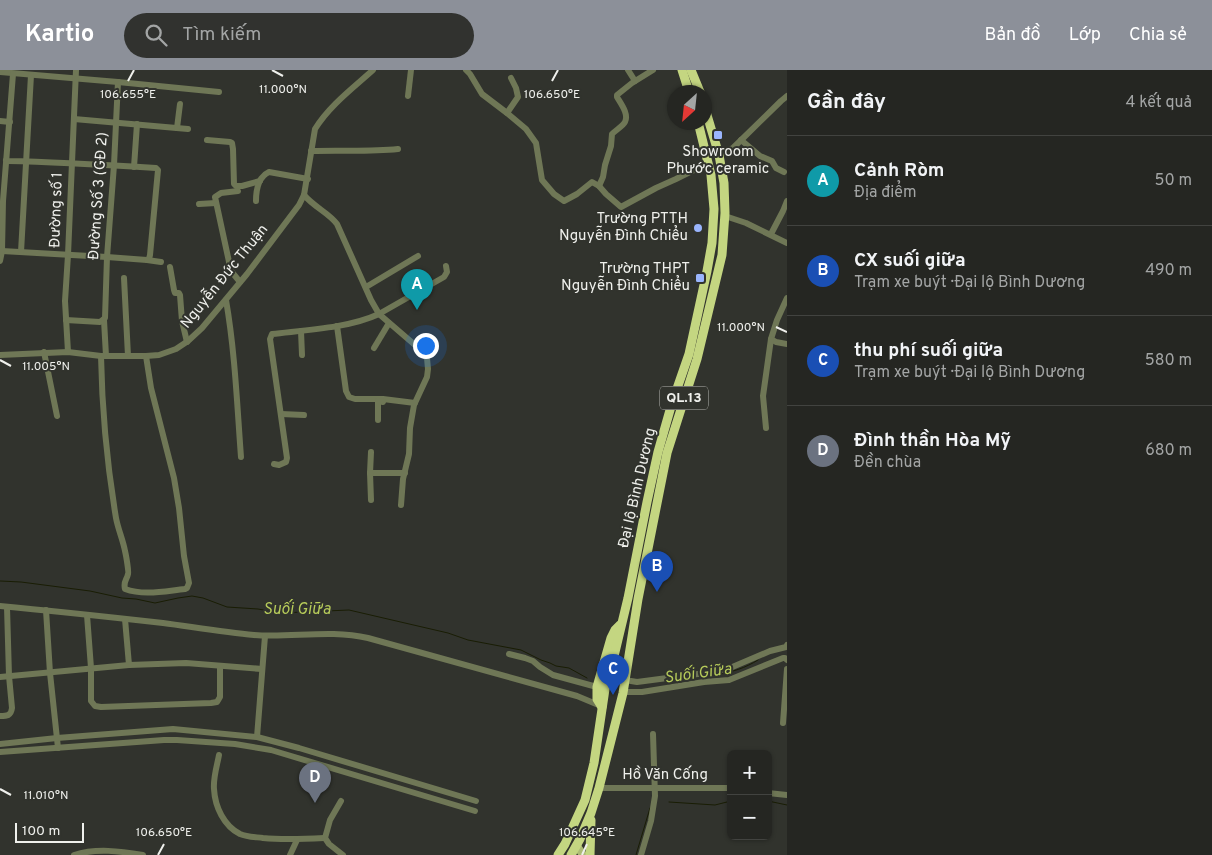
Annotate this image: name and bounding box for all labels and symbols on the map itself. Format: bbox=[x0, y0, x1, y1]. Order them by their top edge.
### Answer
text: 11.000°N bbox=[259, 82, 307, 98]
north arrow bbox=[667, 85, 712, 130]
text: 106.655°E bbox=[100, 87, 156, 103]
text: 106.650°E bbox=[524, 87, 580, 103]
marker: Showroom Phước ceramic bbox=[712, 129, 724, 141]
street label: Đường Số 3 (GĐ 2) bbox=[84, 131, 113, 261]
place label: Showroom Phước ceramic bbox=[667, 143, 769, 179]
street label: Đường số 1 bbox=[45, 172, 68, 248]
place label: Trường PTTH Nguyễn Đình Chiểu bbox=[559, 210, 688, 246]
street label: Nguyễn Đức Thuận bbox=[175, 220, 273, 333]
marker: Trường PTTH Nguyễn Đình Chiểu bbox=[692, 222, 704, 234]
place label: Trường THPT Nguyễn Đình Chiểu bbox=[561, 260, 690, 296]
pin: A bbox=[401, 269, 433, 310]
marker: Trường THPT Nguyễn Đình Chiểu bbox=[694, 272, 706, 284]
text: 11.000°N bbox=[717, 320, 765, 336]
your location bbox=[413, 333, 439, 359]
text: 11.005°N bbox=[22, 359, 70, 375]
road number: QL.13 bbox=[660, 386, 708, 409]
street label: Đại lộ Bình Dương bbox=[615, 426, 661, 550]
pin: B bbox=[641, 551, 673, 592]
water label: Suối Giữa bbox=[263, 599, 332, 620]
pin: C bbox=[597, 654, 629, 695]
water label: Suối Giữa bbox=[663, 658, 734, 689]
pin: D bbox=[299, 762, 331, 803]
street label: Hồ Văn Cống bbox=[622, 765, 708, 785]
text: 11.010°N bbox=[24, 788, 68, 804]
scale bar bbox=[15, 820, 84, 843]
text: 106.650°E bbox=[136, 825, 192, 841]
text: 106.645°E bbox=[559, 825, 615, 841]

